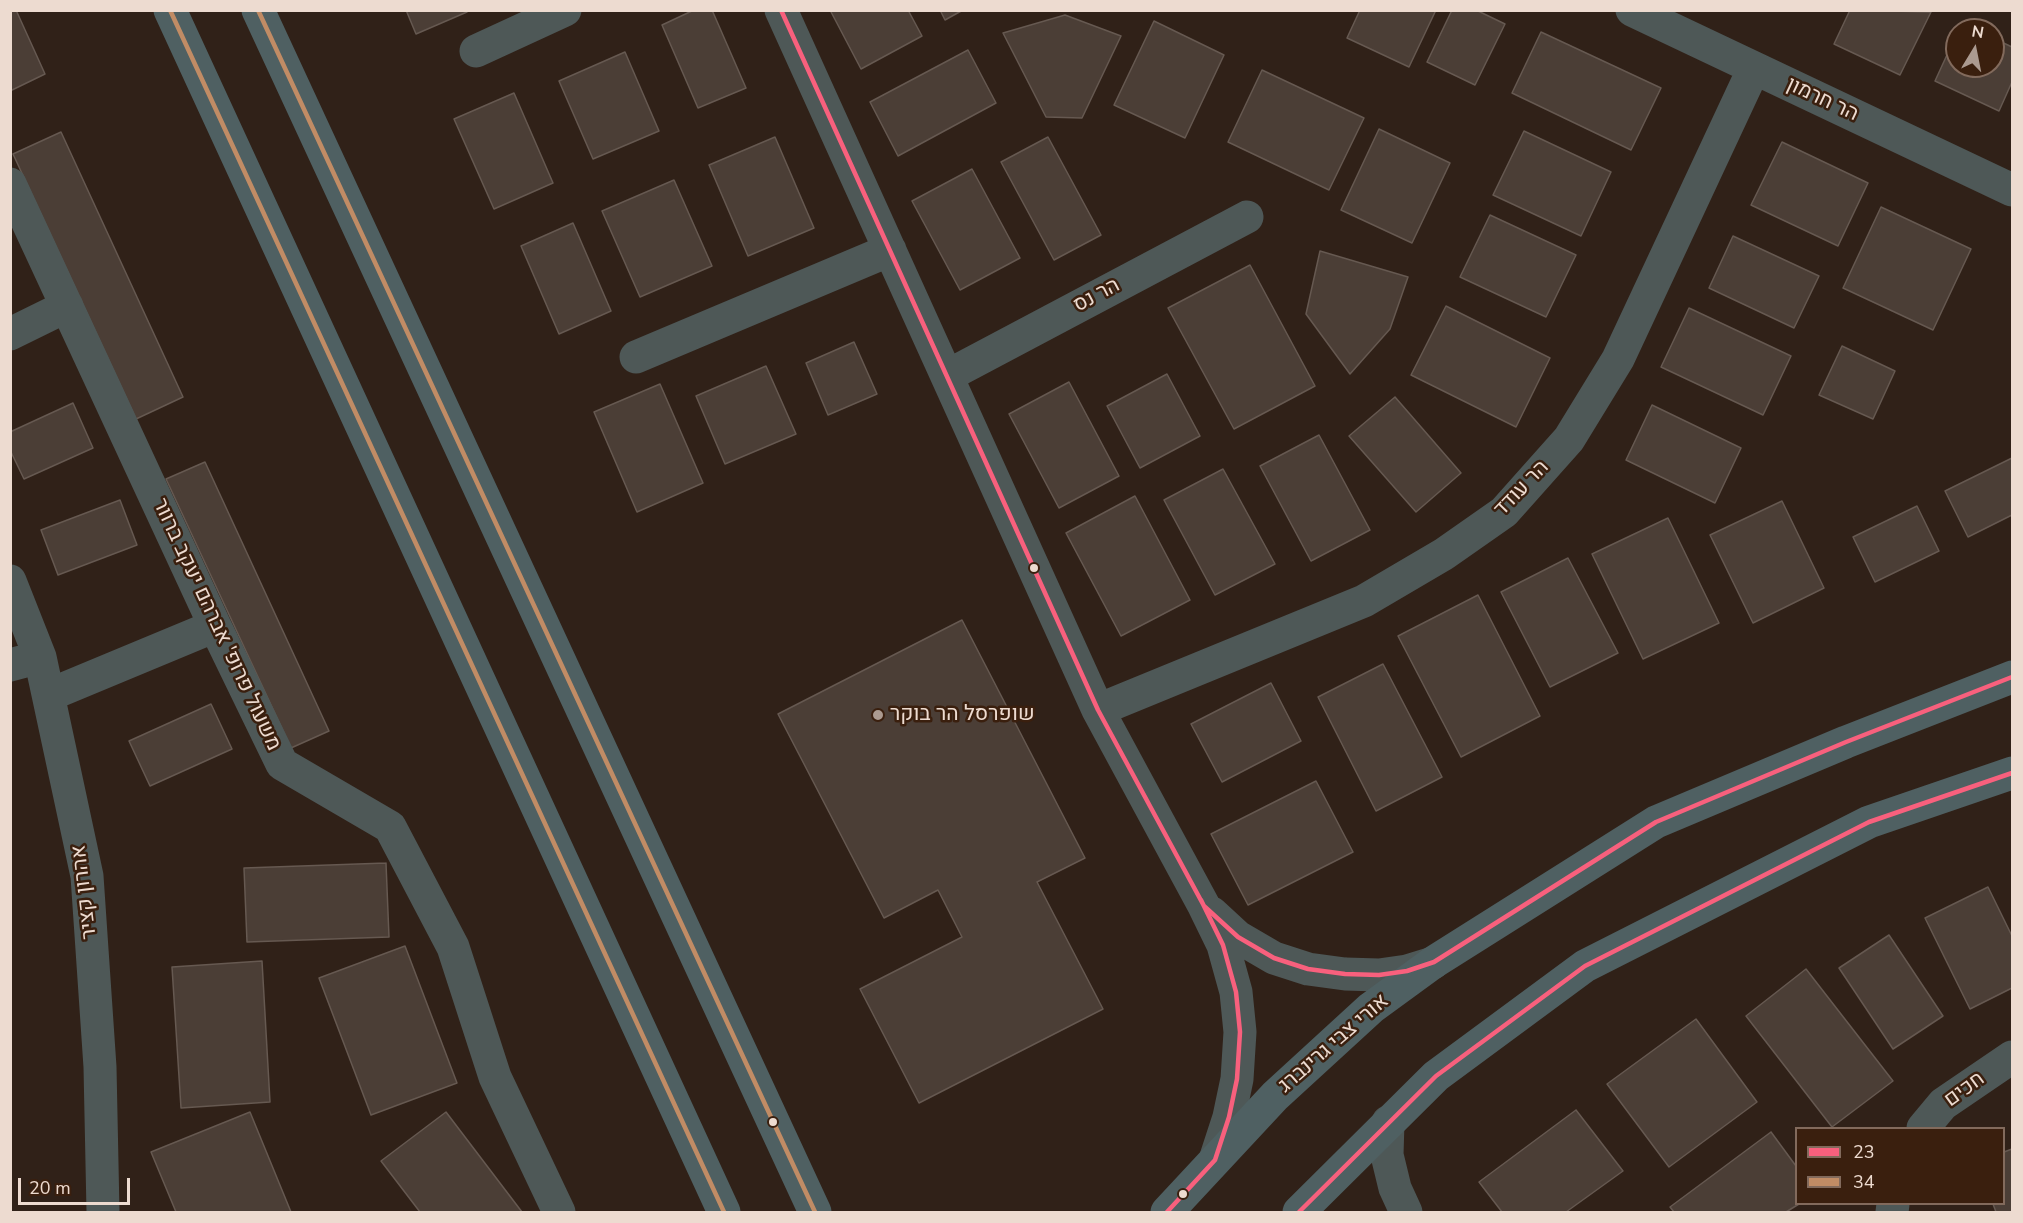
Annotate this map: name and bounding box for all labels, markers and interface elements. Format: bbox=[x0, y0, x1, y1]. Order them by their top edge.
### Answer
north arrow bbox=[1945, 18, 2005, 78]
text: N bbox=[1970, 20, 1986, 44]
street label: הר חרמון bbox=[1782, 72, 1862, 128]
street label: הר נס bbox=[1069, 273, 1125, 319]
street label: הר עודד bbox=[1489, 456, 1555, 522]
street label: משעול פרופ' אברהם יעקב ברוור bbox=[146, 495, 286, 755]
unlabelled marker bbox=[1028, 562, 1040, 574]
place label: שופרסל הר בוקר bbox=[890, 702, 1035, 728]
marker: שופרסל הר בוקר bbox=[871, 708, 885, 722]
street label: אהרון קציר bbox=[67, 843, 103, 941]
street label: אורי צבי גרינברג bbox=[1274, 989, 1394, 1099]
street label: חכים bbox=[1940, 1067, 1990, 1113]
unlabelled marker bbox=[767, 1116, 779, 1128]
legend bbox=[1795, 1127, 2005, 1205]
text: 23 bbox=[1853, 1140, 1875, 1164]
scale bar bbox=[21, 1166, 134, 1204]
text: 34 bbox=[1853, 1170, 1875, 1194]
text: 20 m bbox=[29, 1176, 71, 1200]
unlabelled marker bbox=[1177, 1188, 1189, 1200]

